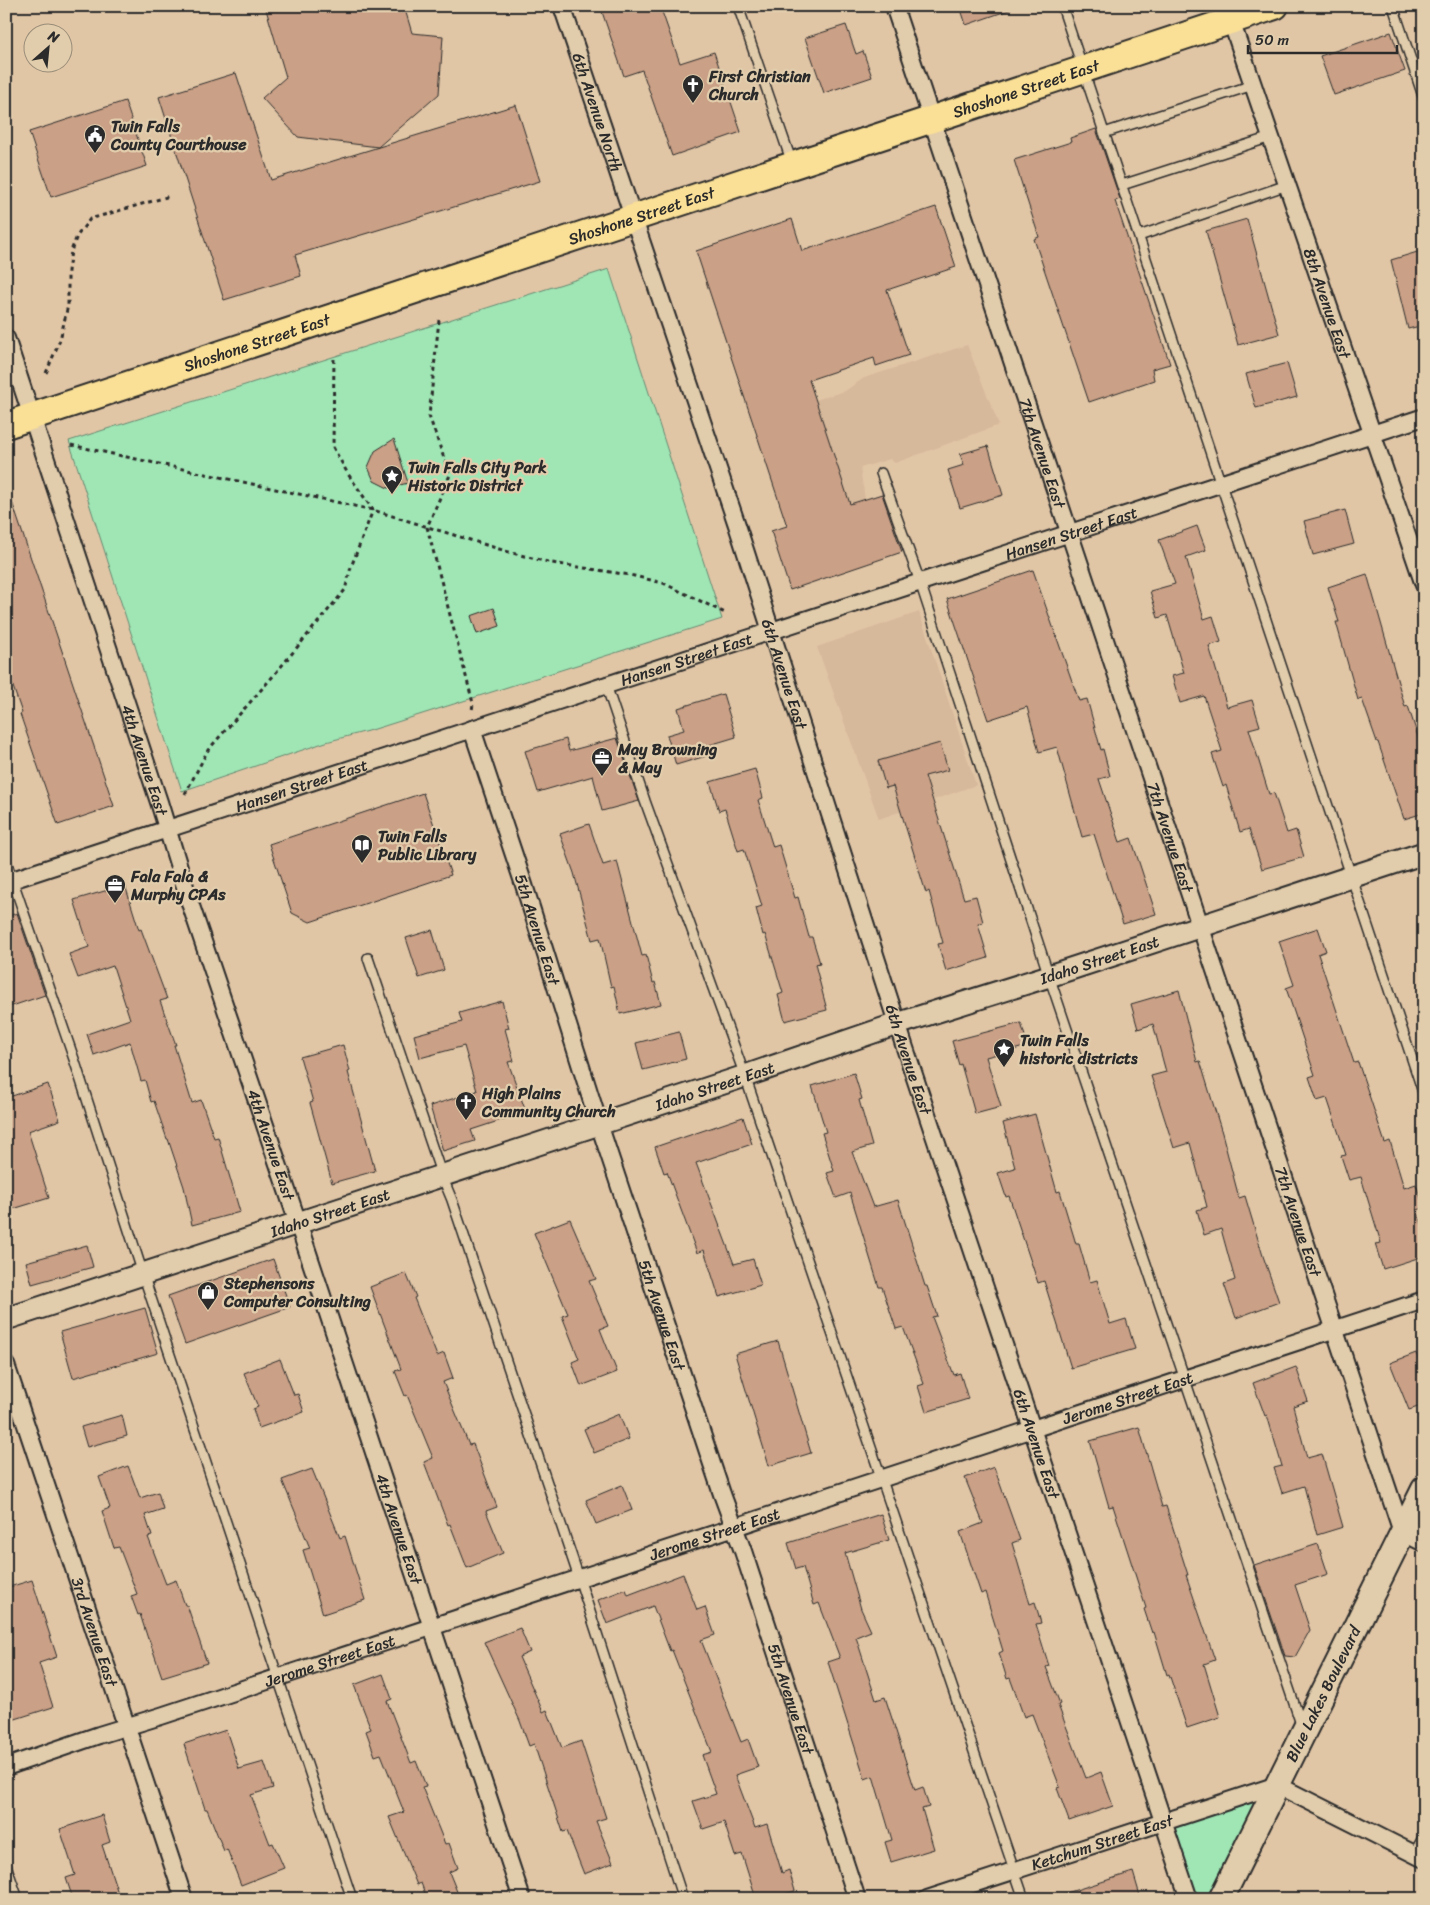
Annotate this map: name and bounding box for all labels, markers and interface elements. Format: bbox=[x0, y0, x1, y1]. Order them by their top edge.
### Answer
north arrow bbox=[22, 22, 72, 72]
scale bar bbox=[1248, 22, 1396, 54]
text: N bbox=[43, 23, 64, 50]
text: 50 m bbox=[1255, 27, 1290, 53]
street label: 6th Avenue North bbox=[564, 48, 631, 176]
street label: Shoshone Street East bbox=[949, 50, 1104, 126]
place label: First Christian Church bbox=[708, 62, 811, 109]
church icon: First Christian Church bbox=[681, 73, 705, 104]
place label: Twin Falls County Courthouse bbox=[110, 112, 247, 159]
public building icon: Twin Falls County Courthouse bbox=[83, 123, 107, 154]
street label: Shoshone Street East bbox=[564, 177, 719, 253]
street label: 8th Avenue East bbox=[1295, 244, 1360, 363]
street label: Shoshone Street East bbox=[179, 304, 334, 380]
street label: 7th Avenue East bbox=[1011, 394, 1075, 512]
place label: Twin Falls City Park Historic District bbox=[407, 453, 547, 500]
place icon: Twin Falls City Park Historic District bbox=[380, 464, 404, 495]
street label: Hansen Street East bbox=[1001, 497, 1141, 568]
street label: 6th Avenue East bbox=[753, 615, 816, 733]
street label: Hansen Street East bbox=[616, 624, 756, 694]
street label: 4th Avenue East bbox=[113, 700, 177, 819]
place label: May Browning & May bbox=[617, 735, 717, 782]
office icon: May Browning & May bbox=[590, 746, 614, 777]
street label: Hansen Street East bbox=[231, 750, 372, 820]
street label: 7th Avenue East bbox=[1139, 778, 1203, 897]
place label: Twin Falls Public Library bbox=[378, 822, 477, 869]
library icon: Twin Falls Public Library bbox=[350, 833, 374, 864]
place label: Fala Fala & Murphy CPAs bbox=[130, 862, 226, 909]
street label: 5th Avenue East bbox=[507, 870, 569, 989]
office icon: Fala Fala & Murphy CPAs bbox=[103, 873, 127, 904]
street label: Idaho Street East bbox=[1035, 926, 1163, 993]
street label: 6th Avenue East bbox=[877, 1000, 941, 1119]
place label: Twin Falls historic districts bbox=[1019, 1026, 1138, 1073]
place icon: Twin Falls historic districts bbox=[992, 1037, 1016, 1068]
street label: Idaho Street East bbox=[650, 1053, 778, 1119]
place label: High Plains Community Church bbox=[481, 1079, 616, 1126]
street label: 4th Avenue East bbox=[239, 1085, 304, 1204]
church icon: High Plains Community Church bbox=[454, 1090, 478, 1121]
street label: 7th Avenue East bbox=[1267, 1162, 1331, 1281]
street label: Idaho Street East bbox=[265, 1179, 393, 1246]
street label: 5th Avenue East bbox=[630, 1255, 695, 1375]
place label: Stephensons Computer Consulting bbox=[223, 1269, 372, 1316]
shop icon: Stephensons Computer Consulting bbox=[196, 1280, 220, 1311]
street label: Jerome Street East bbox=[1058, 1363, 1197, 1433]
street label: 6th Avenue East bbox=[1005, 1385, 1069, 1503]
street label: 4th Avenue East bbox=[367, 1469, 431, 1589]
street label: Jerome Street East bbox=[645, 1499, 784, 1569]
street label: 3rd Avenue East bbox=[63, 1573, 127, 1691]
street label: Blue Lakes Boulevard bbox=[1277, 1619, 1369, 1767]
street label: Jerome Street East bbox=[260, 1625, 399, 1696]
street label: 5th Avenue East bbox=[760, 1639, 823, 1759]
street label: Ketchum Street East bbox=[1027, 1805, 1177, 1879]

